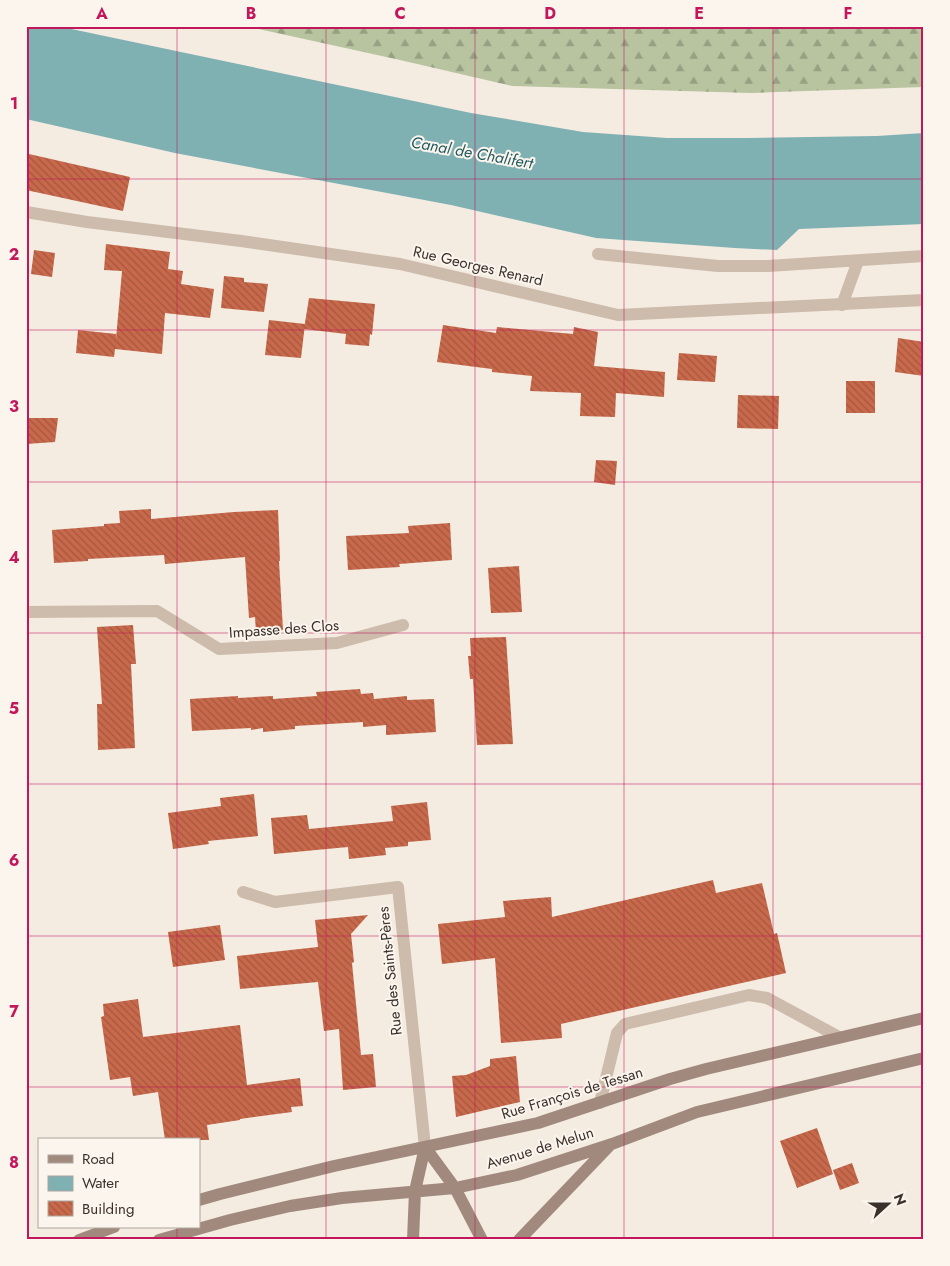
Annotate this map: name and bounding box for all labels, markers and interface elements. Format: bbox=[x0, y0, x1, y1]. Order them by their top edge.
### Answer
text: A bbox=[95, 2, 108, 25]
text: B bbox=[246, 2, 256, 25]
text: C bbox=[394, 2, 406, 25]
text: D bbox=[544, 2, 556, 25]
text: E bbox=[694, 2, 704, 25]
text: F bbox=[844, 2, 852, 25]
text: 1 bbox=[10, 92, 18, 115]
water label: Canal de Chalifert bbox=[409, 130, 536, 175]
street label: Rue Georges Renard bbox=[411, 240, 545, 292]
text: 2 bbox=[9, 243, 19, 266]
text: 3 bbox=[9, 395, 19, 418]
text: 4 bbox=[8, 546, 20, 569]
street label: Impasse des Clos bbox=[228, 614, 340, 644]
text: 5 bbox=[9, 697, 19, 720]
text: 6 bbox=[9, 849, 19, 872]
street label: Rue des Saints-Pères bbox=[372, 905, 408, 1037]
text: 7 bbox=[9, 1000, 19, 1023]
street label: Rue François de Tessan bbox=[499, 1061, 645, 1125]
street label: Avenue de Melun bbox=[484, 1121, 596, 1175]
legend bbox=[38, 1138, 200, 1228]
text: Road bbox=[82, 1148, 114, 1170]
text: 8 bbox=[9, 1151, 19, 1174]
text: Water bbox=[82, 1172, 120, 1194]
north arrow bbox=[862, 1178, 912, 1228]
text: N bbox=[889, 1191, 911, 1208]
text: Building bbox=[82, 1198, 134, 1220]

